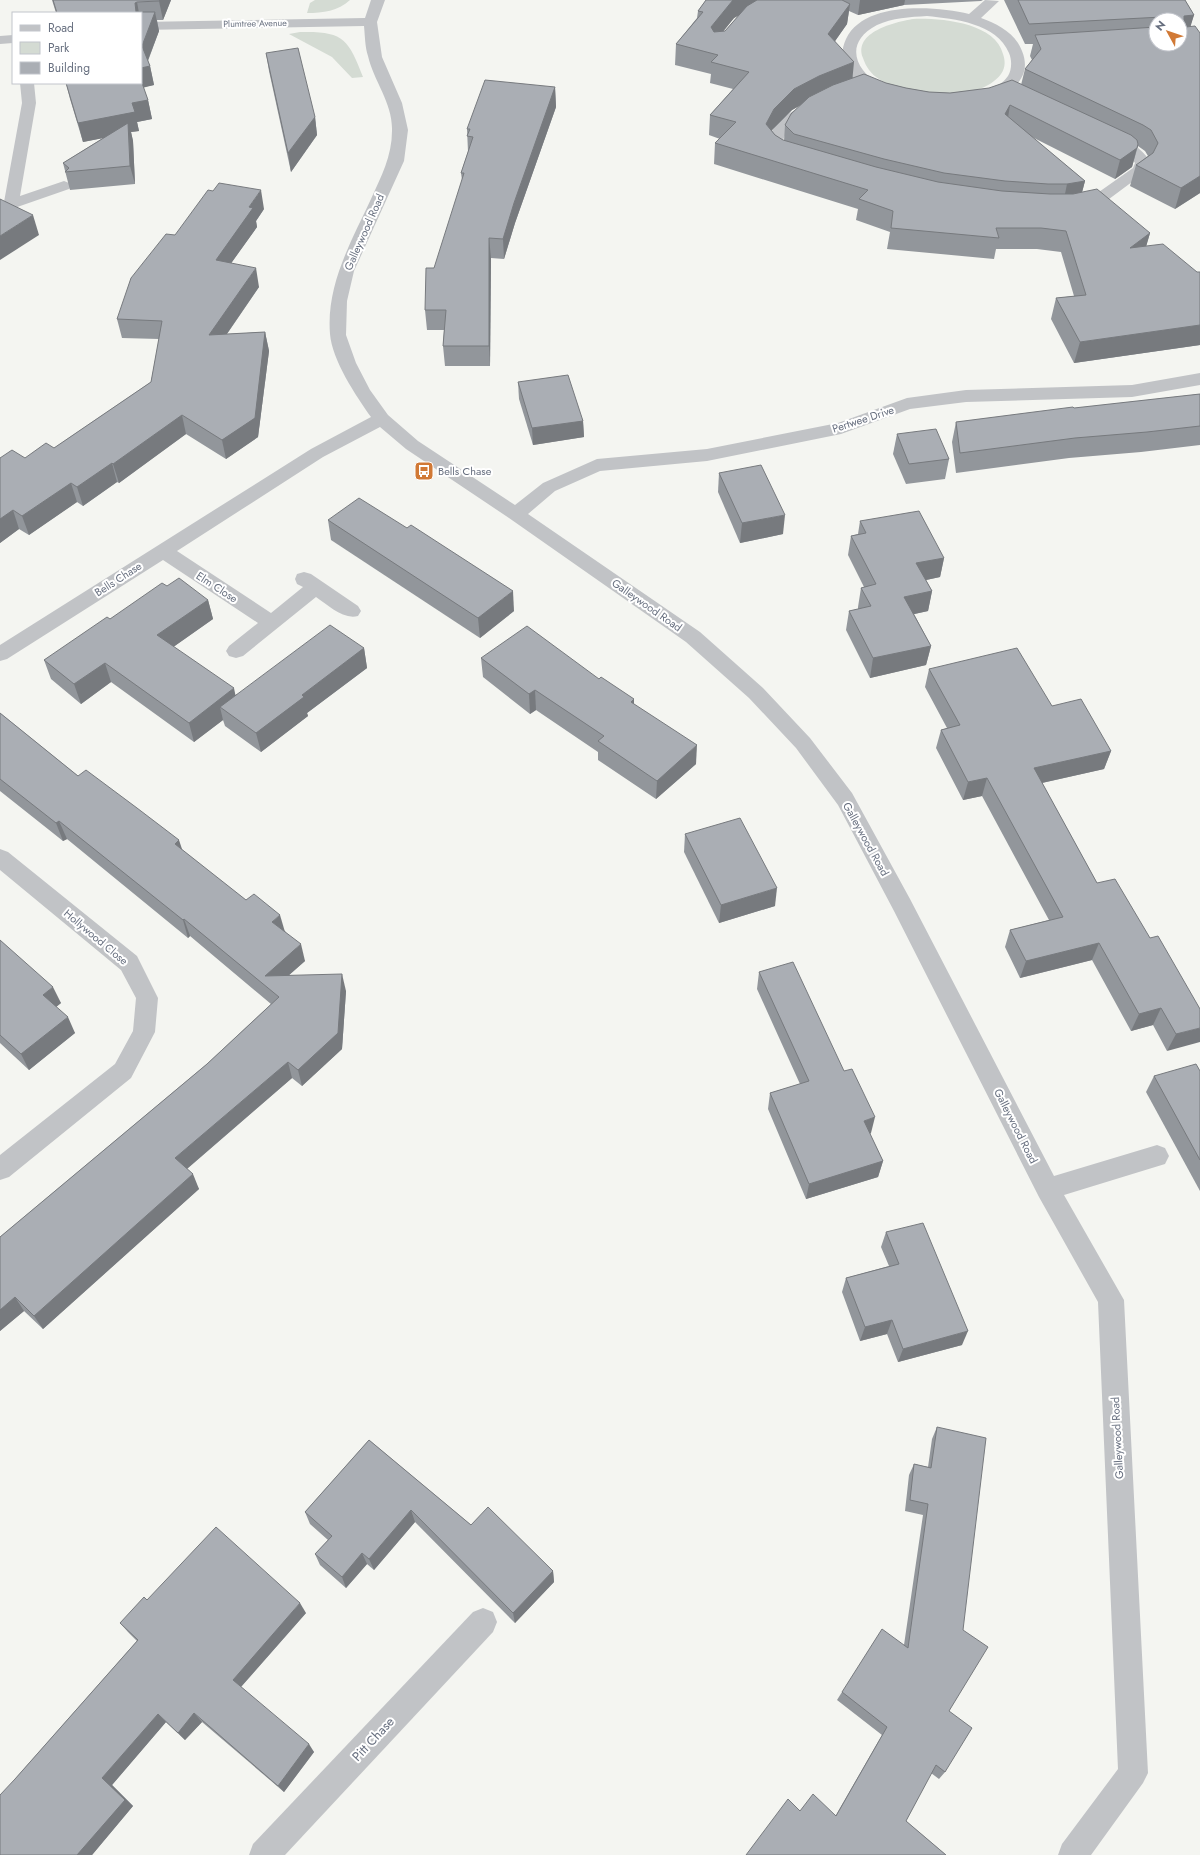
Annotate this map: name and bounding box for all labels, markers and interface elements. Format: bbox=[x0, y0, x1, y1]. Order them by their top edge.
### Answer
legend bbox=[12, 12, 142, 84]
north arrow bbox=[1148, 12, 1188, 52]
street label: Plumtree Avenue bbox=[223, 16, 287, 30]
text: N bbox=[1151, 17, 1169, 34]
text: Road bbox=[48, 19, 74, 37]
text: Park bbox=[48, 39, 70, 57]
text: Building bbox=[48, 59, 90, 77]
street label: Galleywood Road bbox=[340, 191, 388, 273]
street label: Pertwee Drive bbox=[830, 401, 896, 437]
bus stop icon: Bells Chase bbox=[413, 460, 435, 482]
place label: Bells Chase bbox=[438, 463, 492, 479]
street label: Bells Chase bbox=[91, 558, 145, 600]
street label: Elm Close bbox=[193, 568, 241, 607]
street label: Galleywood Road bbox=[609, 575, 685, 635]
street label: Galleywood Road bbox=[839, 799, 893, 879]
street label: Hollywood Close bbox=[61, 905, 132, 969]
street label: Galleywood Road bbox=[990, 1086, 1042, 1166]
street label: Galleywood Road bbox=[1107, 1397, 1127, 1479]
street label: Pitt Chase bbox=[347, 1712, 399, 1765]

